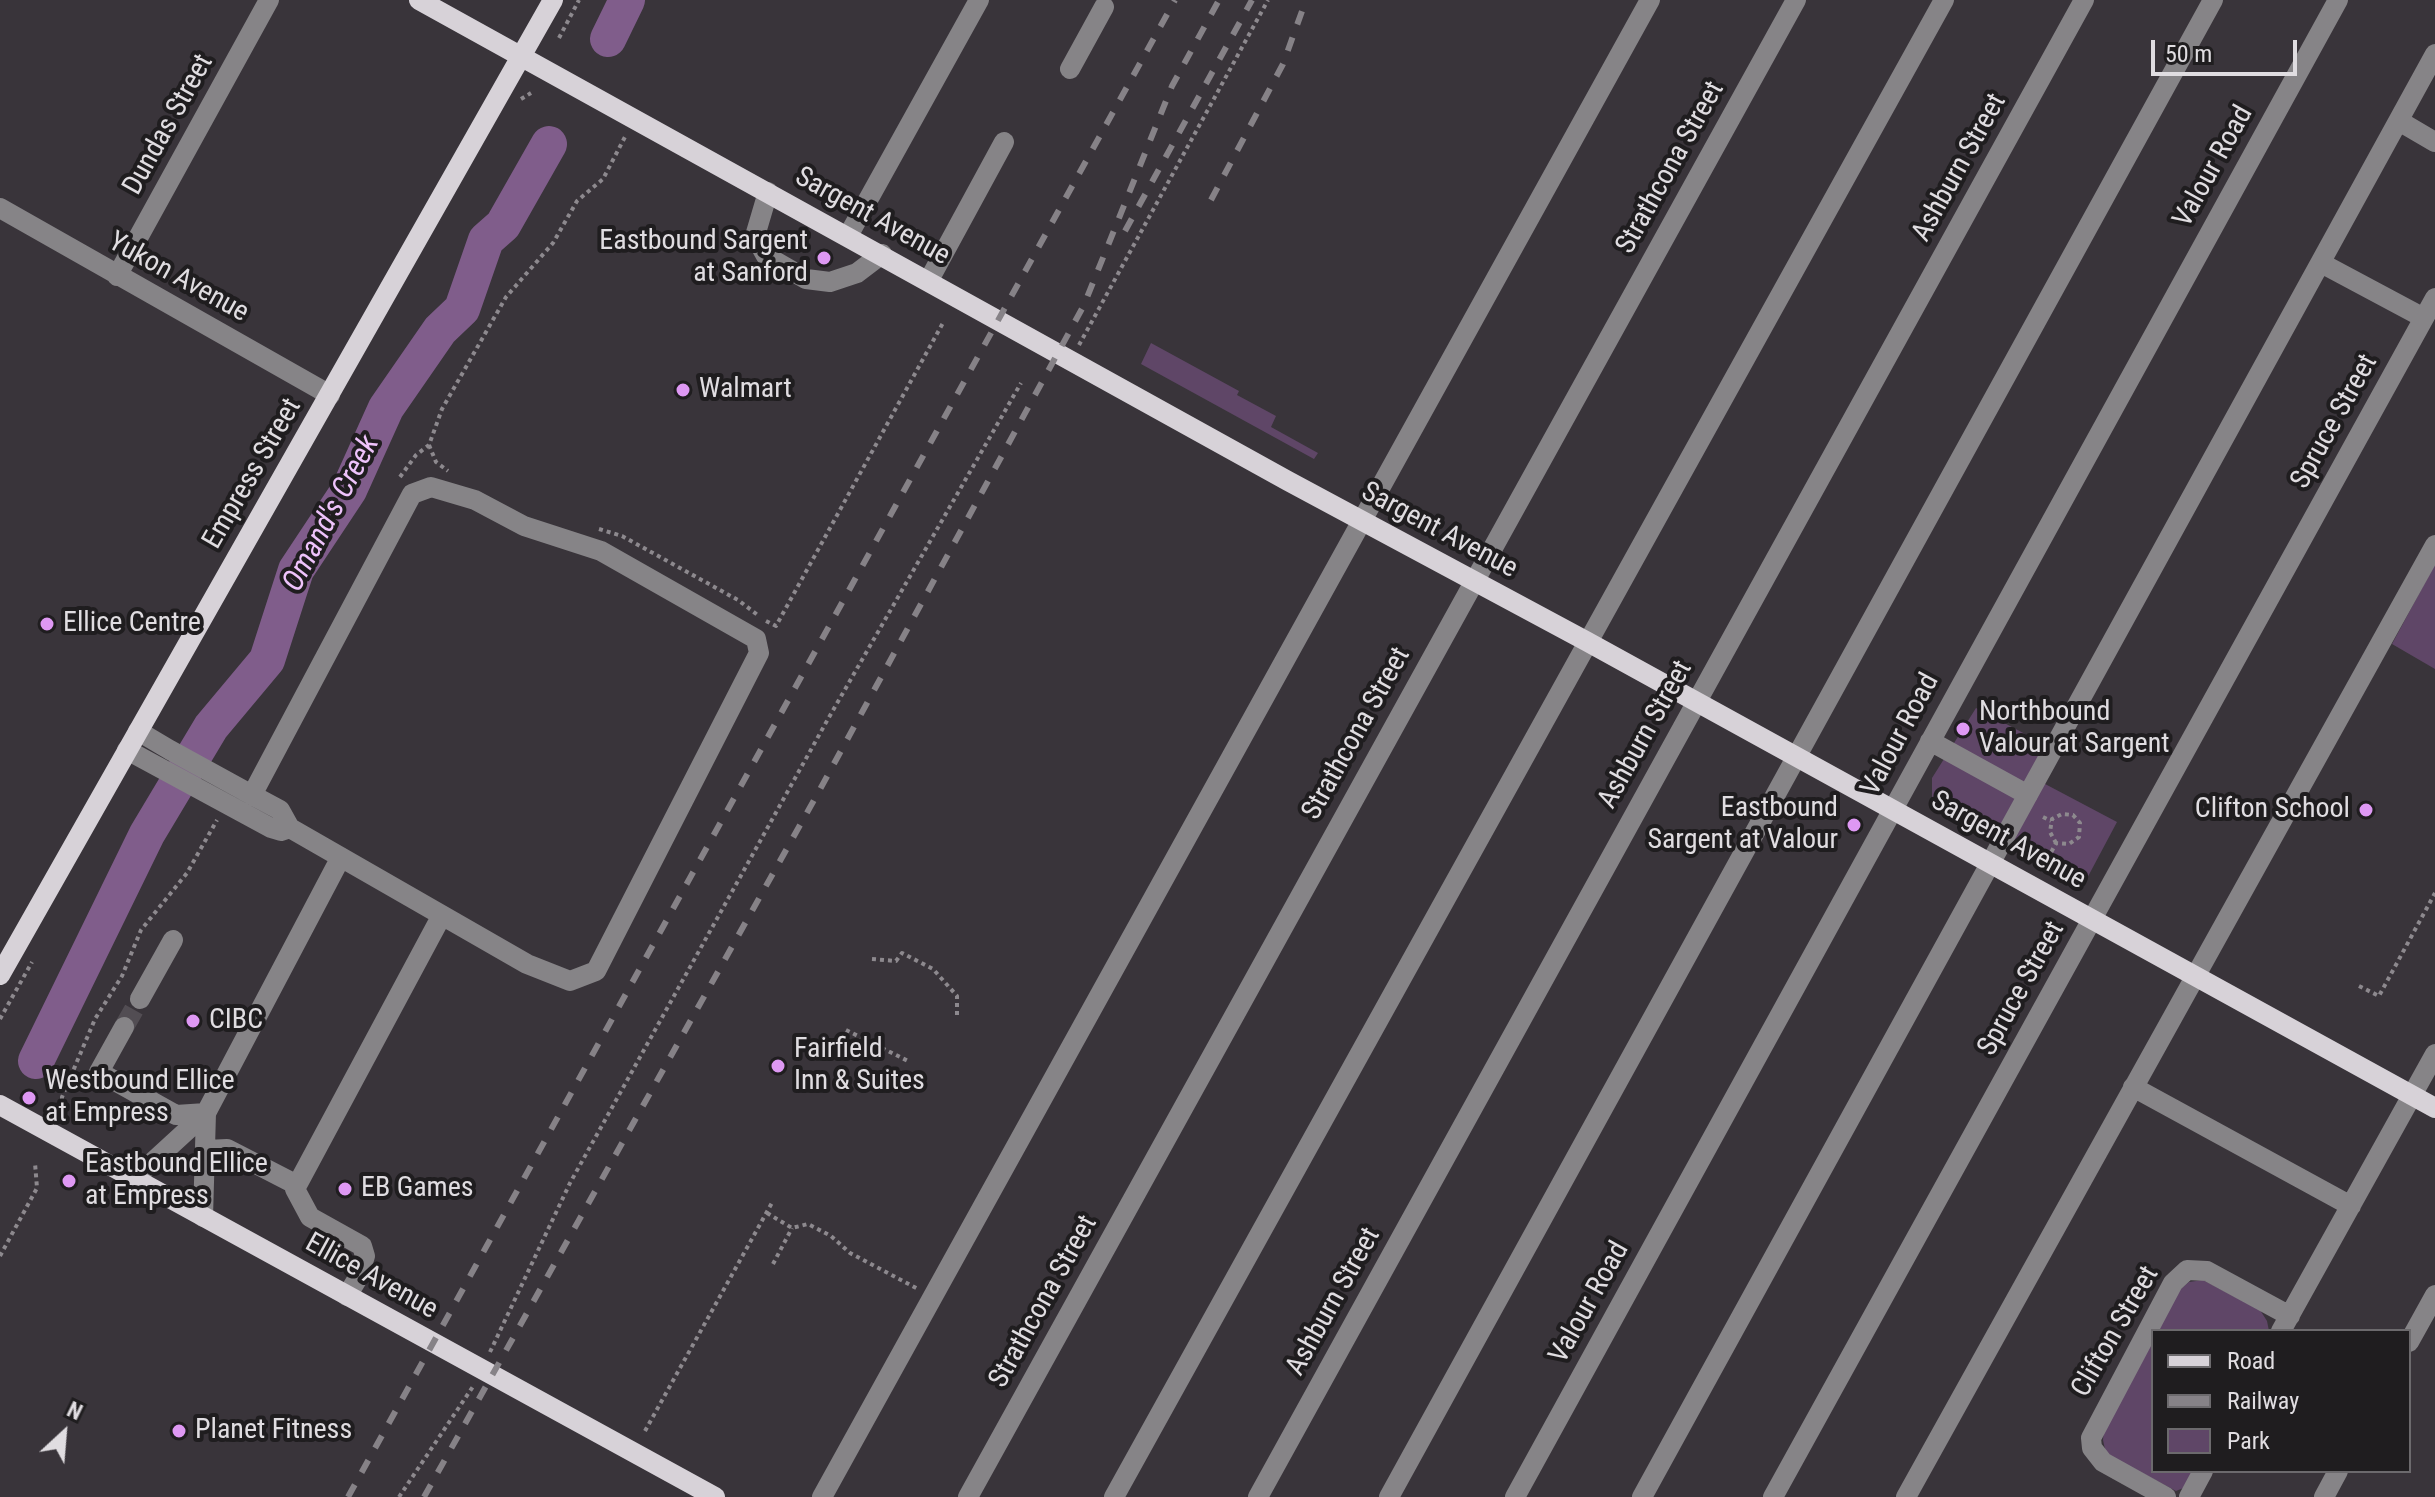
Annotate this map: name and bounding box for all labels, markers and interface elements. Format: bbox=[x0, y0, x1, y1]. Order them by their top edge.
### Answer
scale bar bbox=[2155, 24, 2301, 74]
text: 50 m bbox=[2165, 40, 2212, 68]
street label: Dundas Street bbox=[117, 49, 221, 201]
street label: Strathcona Street bbox=[1610, 76, 1732, 260]
street label: Ashburn Street bbox=[1906, 88, 2014, 248]
street label: Valour Road bbox=[2167, 100, 2261, 234]
street label: Sargent Avenue bbox=[789, 161, 955, 273]
place label: Eastbound Sargent at Sanford bbox=[599, 225, 808, 291]
street label: Yukon Avenue bbox=[102, 226, 254, 330]
marker: Eastbound Sargent at Sanford bbox=[815, 249, 833, 267]
street label: Spruce Street bbox=[2284, 349, 2386, 495]
place label: Walmart bbox=[699, 373, 792, 407]
marker: Walmart bbox=[674, 381, 692, 399]
street label: Empress Street bbox=[197, 393, 309, 555]
water label: Omand's Creek bbox=[276, 430, 388, 598]
street label: Sargent Avenue bbox=[1355, 476, 1523, 586]
place label: Ellice Centre bbox=[63, 607, 201, 641]
marker: Ellice Centre bbox=[38, 615, 56, 633]
street label: Strathcona Street bbox=[1296, 642, 1418, 826]
street label: Ashburn Street bbox=[1592, 655, 1700, 815]
street label: Valour Road bbox=[1855, 668, 1947, 802]
place label: Northbound Valour at Sargent bbox=[1979, 696, 2170, 762]
marker: Northbound Valour at Sargent bbox=[1954, 720, 1972, 738]
street label: Sargent Avenue bbox=[1925, 785, 2091, 897]
place label: Eastbound Sargent at Valour bbox=[1647, 792, 1838, 858]
place label: Clifton School bbox=[2195, 793, 2350, 827]
marker: Clifton School bbox=[2357, 801, 2375, 819]
marker: Eastbound Sargent at Valour bbox=[1845, 816, 1863, 834]
street label: Spruce Street bbox=[1971, 916, 2073, 1062]
place label: CIBC bbox=[209, 1004, 263, 1038]
marker: CIBC bbox=[184, 1012, 202, 1030]
place label: Fairfield Inn & Suites bbox=[794, 1033, 925, 1099]
marker: Fairfield Inn & Suites bbox=[769, 1057, 787, 1075]
place label: Westbound Ellice at Empress bbox=[45, 1065, 235, 1131]
marker: Westbound Ellice at Empress bbox=[20, 1089, 38, 1107]
place label: Eastbound Ellice at Empress bbox=[85, 1148, 268, 1214]
marker: Eastbound Ellice at Empress bbox=[60, 1172, 78, 1190]
place label: EB Games bbox=[361, 1172, 474, 1206]
marker: EB Games bbox=[336, 1180, 354, 1198]
street label: Strathcona Street bbox=[983, 1210, 1105, 1394]
street label: Ashburn Street bbox=[1280, 1222, 1388, 1382]
street label: Ellice Avenue bbox=[299, 1227, 443, 1327]
street label: Valour Road bbox=[1543, 1236, 1637, 1370]
street label: Clifton Street bbox=[2065, 1261, 2167, 1403]
legend bbox=[2151, 1329, 2411, 1473]
text: Road bbox=[2227, 1347, 2275, 1375]
text: Railway bbox=[2227, 1387, 2299, 1415]
north arrow bbox=[24, 1393, 104, 1473]
text: N bbox=[63, 1397, 86, 1425]
place label: Planet Fitness bbox=[195, 1414, 352, 1448]
marker: Planet Fitness bbox=[170, 1422, 188, 1440]
text: Park bbox=[2227, 1427, 2270, 1455]

